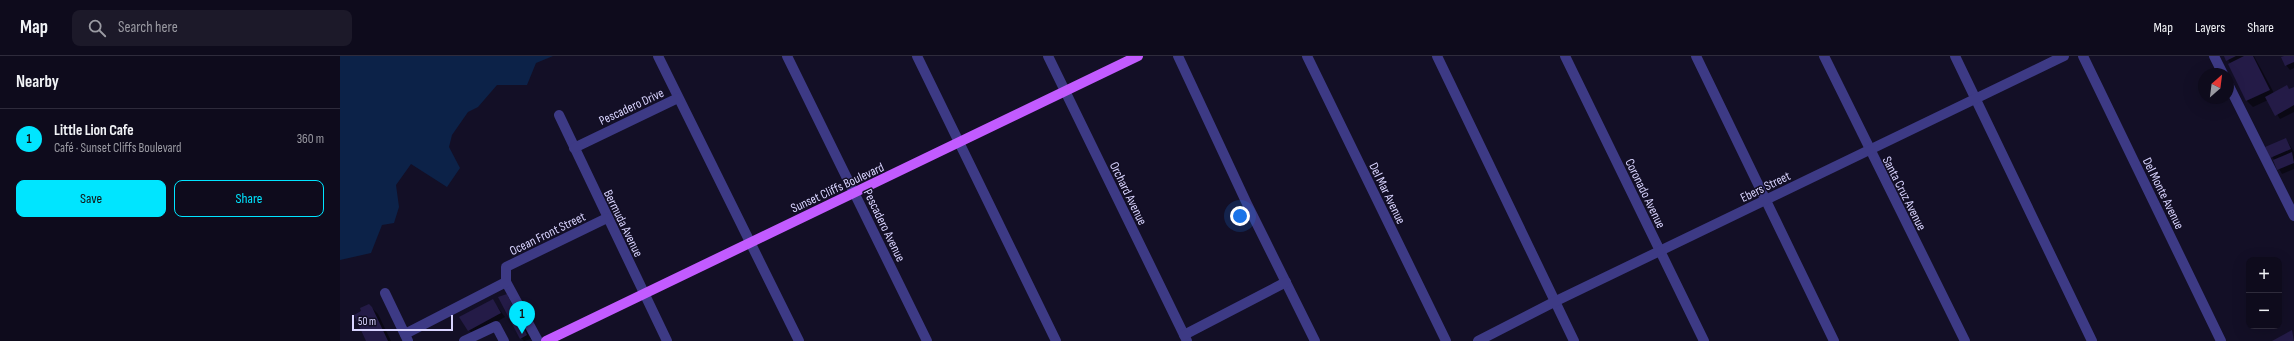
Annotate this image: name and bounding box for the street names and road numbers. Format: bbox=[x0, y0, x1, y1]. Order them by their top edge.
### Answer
street label: Pescadero Drive bbox=[596, 85, 666, 129]
street label: Santa Cruz Avenue bbox=[1879, 154, 1930, 233]
street label: Del Monte Avenue bbox=[2139, 155, 2187, 232]
street label: Coronado Avenue bbox=[1621, 156, 1669, 231]
street label: Sunset Cliffs Boulevard bbox=[788, 159, 887, 216]
street label: Orchard Avenue bbox=[1106, 159, 1150, 228]
street label: Del Mar Avenue bbox=[1365, 160, 1409, 227]
street label: Ebers Street bbox=[1738, 168, 1793, 206]
street label: Pescadero Avenue bbox=[860, 186, 909, 264]
street label: Bermuda Avenue bbox=[600, 187, 646, 260]
street label: Ocean Front Street bbox=[507, 209, 588, 259]

